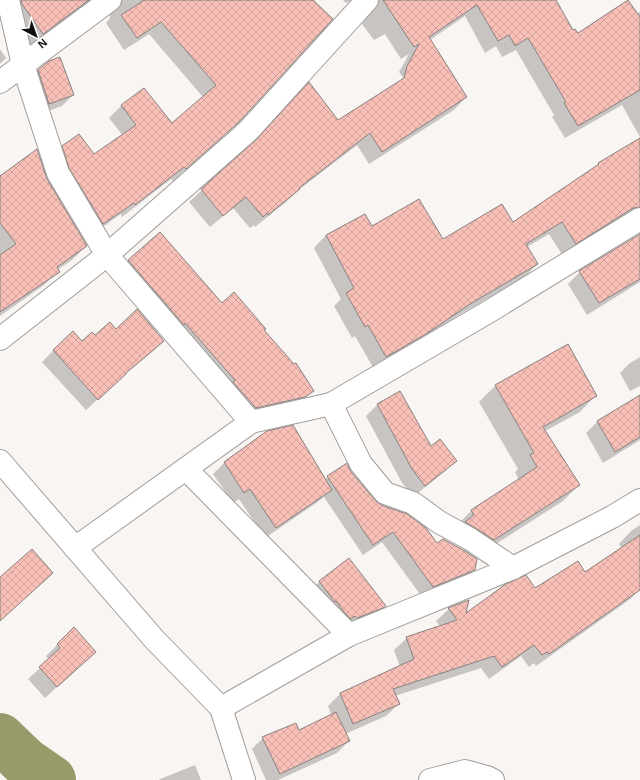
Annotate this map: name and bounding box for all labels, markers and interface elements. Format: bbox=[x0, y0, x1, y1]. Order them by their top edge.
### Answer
north arrow bbox=[16, 16, 56, 56]
text: N bbox=[36, 36, 49, 51]

